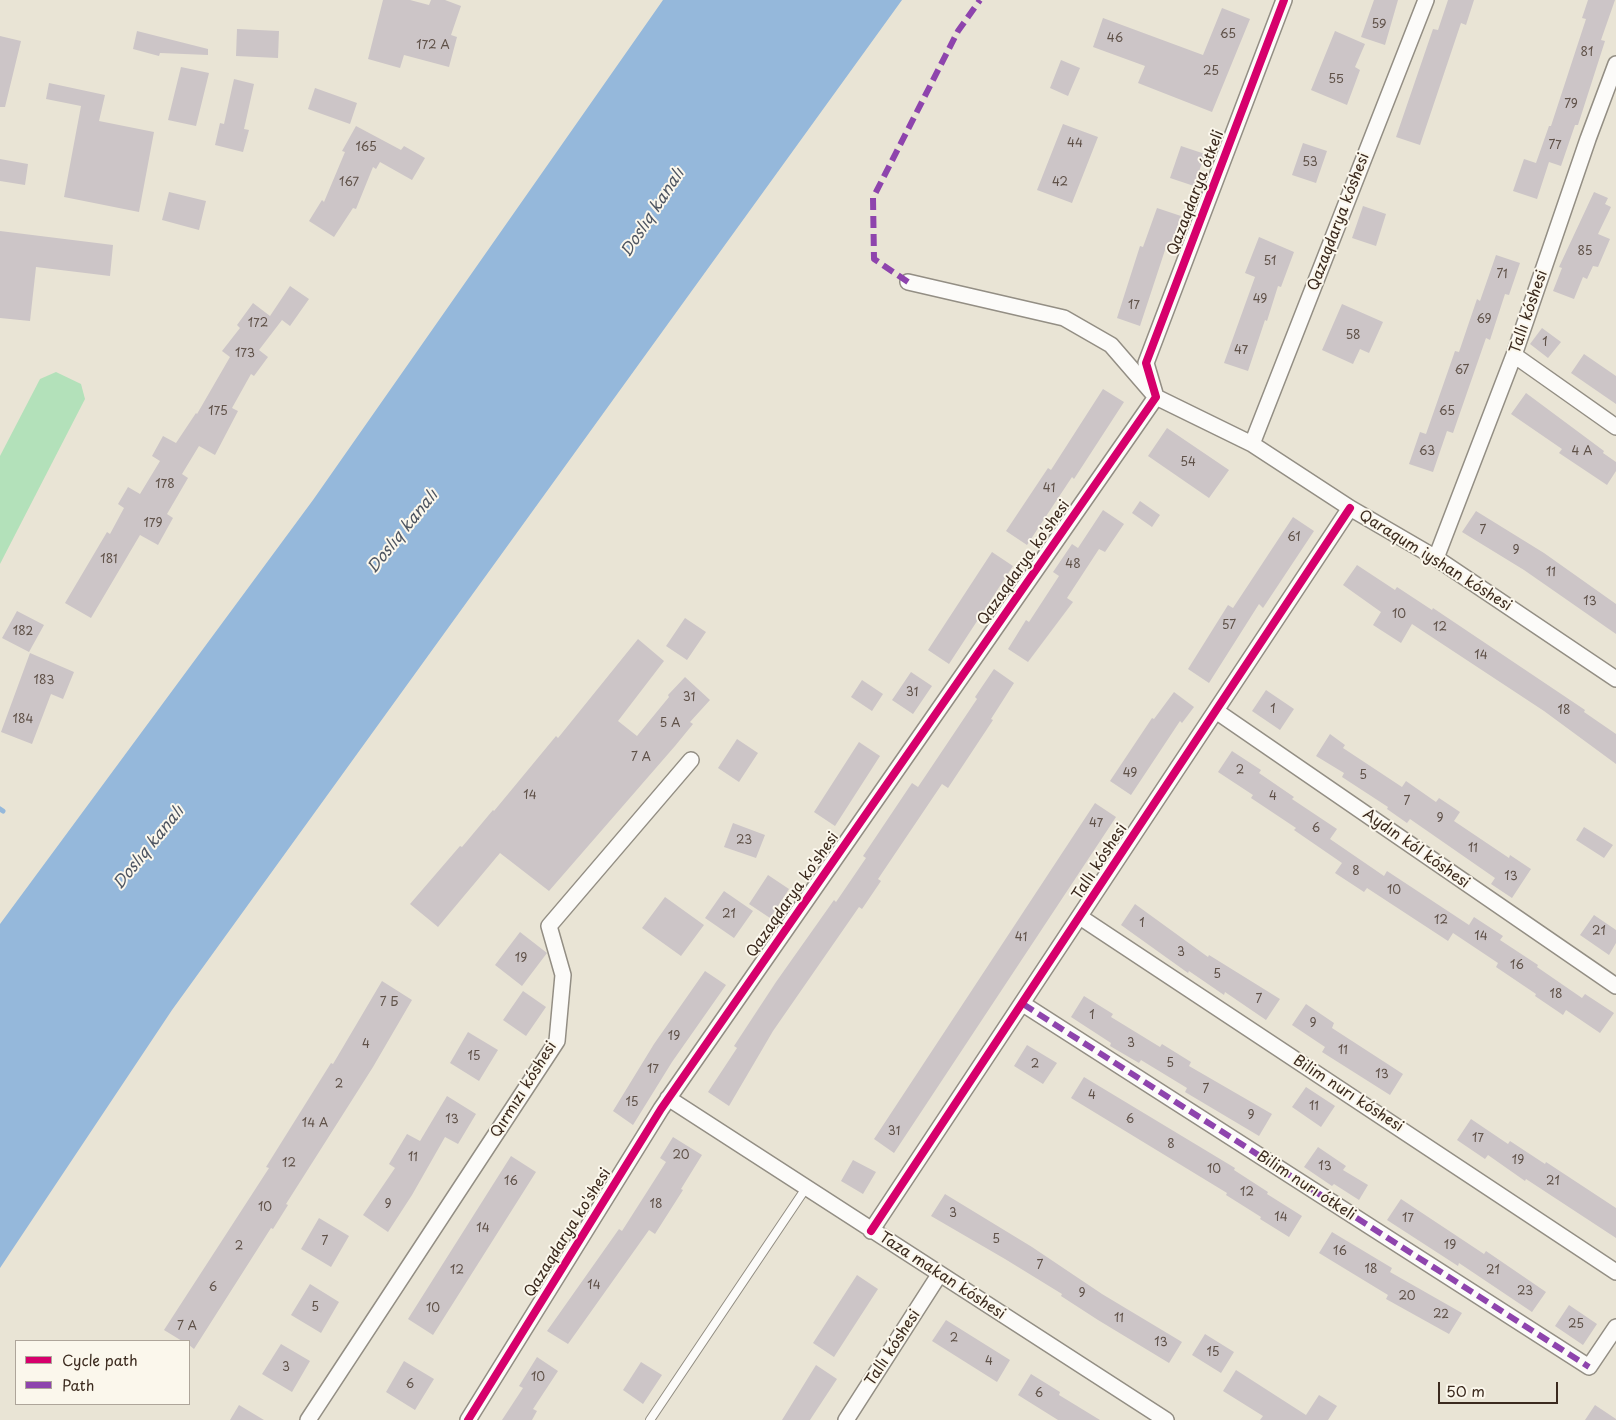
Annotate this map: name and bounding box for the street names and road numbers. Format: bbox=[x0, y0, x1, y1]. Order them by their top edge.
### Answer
street label: Qazaqdarya ótkeli bbox=[1164, 128, 1228, 258]
street label: Qazaqdarya kóshesi bbox=[1304, 151, 1374, 293]
street label: Tallı kóshesi bbox=[1506, 268, 1552, 356]
street label: Qazaqdarya ko'shesi bbox=[974, 497, 1074, 629]
street label: Qaraqum iyshan kóshesi bbox=[1355, 507, 1515, 615]
street label: Aydın kól kóshesi bbox=[1359, 805, 1473, 893]
street label: Tallı kóshesi bbox=[1069, 821, 1131, 903]
street label: Qazaqdarya ko'shesi bbox=[743, 829, 843, 961]
street label: Qırmızı kóshesi bbox=[487, 1039, 561, 1141]
street label: Bilim nurı kóshesi bbox=[1290, 1052, 1406, 1136]
street label: Bilim nurı ótkeli bbox=[1253, 1147, 1359, 1225]
street label: Qazaqdarya ko'shesi bbox=[521, 1165, 615, 1301]
street label: Taza makan kóshesi bbox=[876, 1228, 1008, 1324]
street label: Tallı kóshesi bbox=[862, 1307, 924, 1389]

